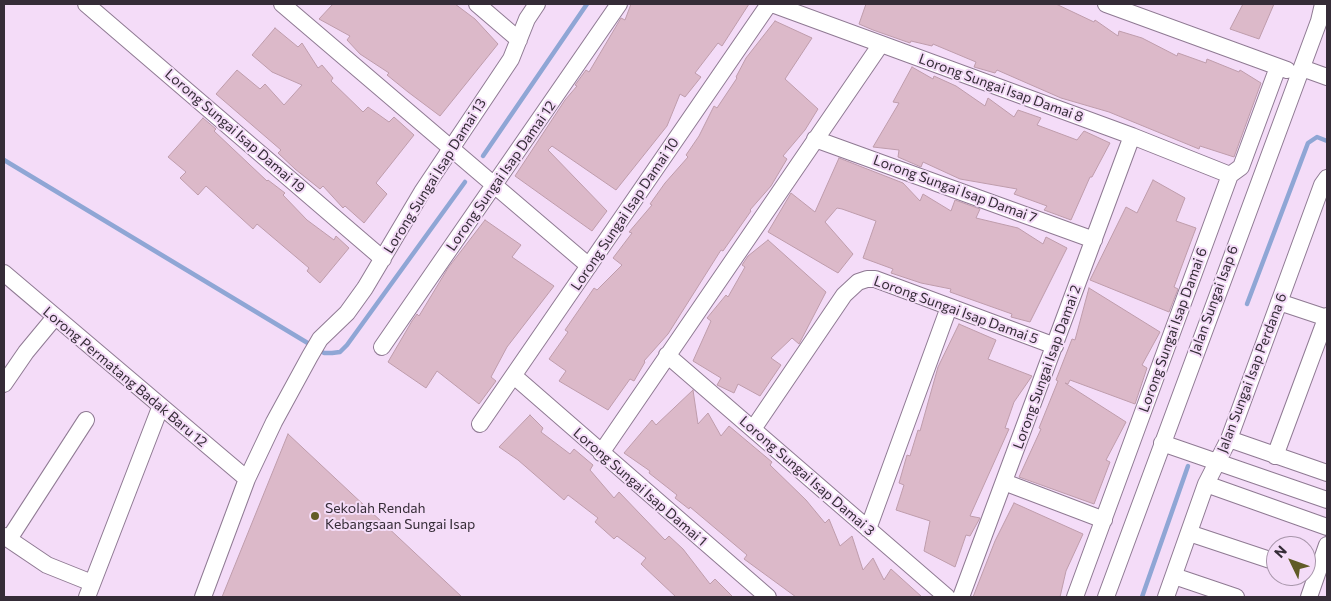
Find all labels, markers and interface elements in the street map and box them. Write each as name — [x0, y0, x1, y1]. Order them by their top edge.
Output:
street label: Lorong Sungai Isap Damai 8 — [916, 50, 1086, 126]
street label: Lorong Sungai Isap Damai 19 — [162, 66, 308, 196]
street label: Lorong Sungai Isap Damai 13 — [380, 95, 490, 257]
street label: Lorong Sungai Isap Damai 12 — [443, 98, 559, 254]
street label: Lorong Sungai Isap Damai 10 — [568, 134, 682, 294]
street label: Lorong Sungai Isap Damai 7 — [871, 152, 1039, 226]
street label: Jalan Sungai Isap 6 — [1186, 243, 1242, 357]
street label: Lorong Sungai Isap Damai 6 — [1135, 245, 1211, 415]
street label: Lorong Sungai Isap Damai 5 — [872, 272, 1040, 348]
street label: Lorong Sungai Isap Damai 2 — [1009, 283, 1085, 451]
street label: Jalan Sungai Isap Perdana 6 — [1214, 291, 1290, 455]
street label: Lorong Permatang Badak Baru 12 — [40, 303, 210, 451]
street label: Lorong Sungai Isap Damai 3 — [736, 413, 878, 539]
street label: Lorong Sungai Isap Damai 1 — [570, 424, 710, 550]
place label: Sekolah Rendah Kebangsaan Sungai Isap — [325, 500, 475, 532]
marker: Sekolah Rendah Kebangsaan Sungai Isap — [309, 510, 321, 522]
north arrow — [1266, 536, 1316, 586]
text: N — [1270, 542, 1290, 561]

